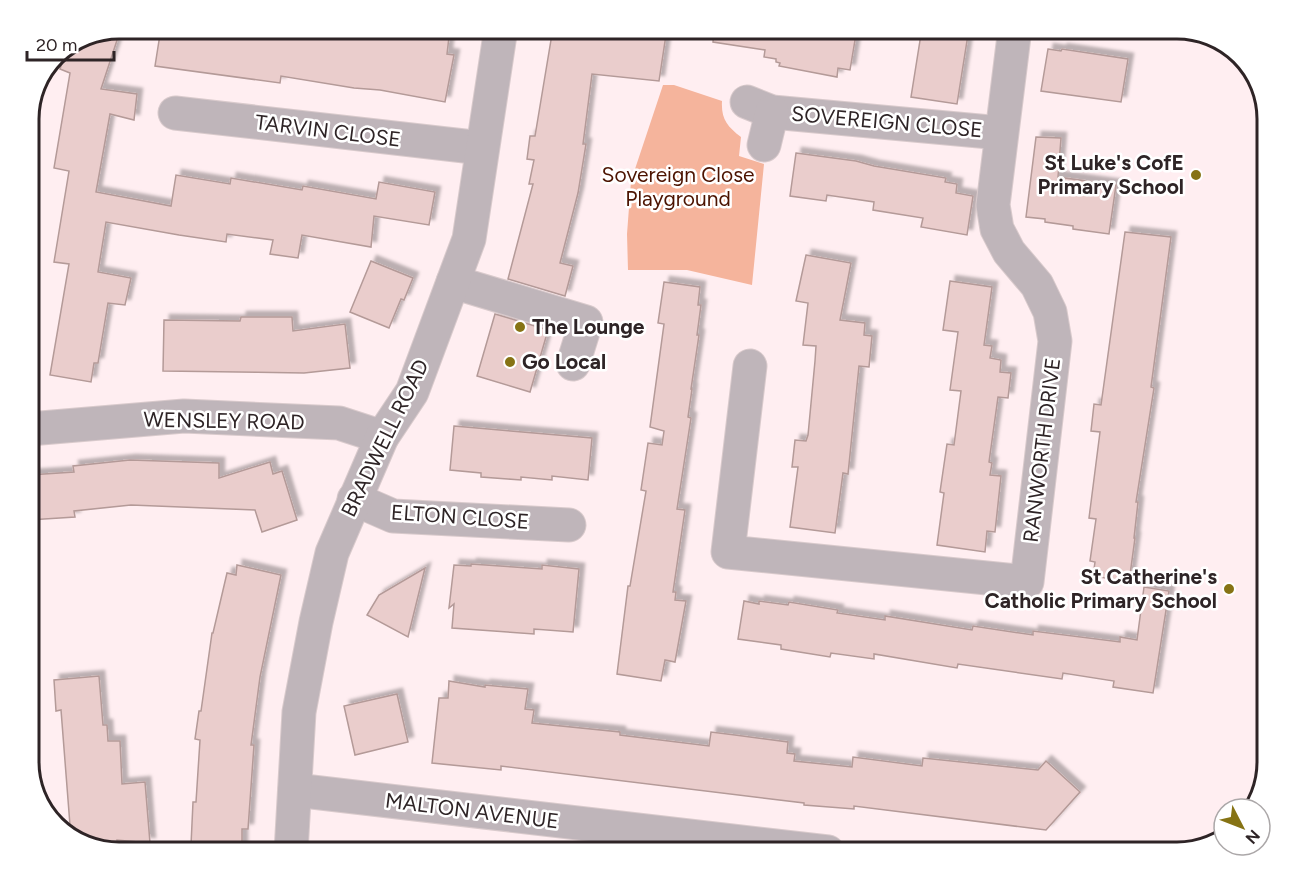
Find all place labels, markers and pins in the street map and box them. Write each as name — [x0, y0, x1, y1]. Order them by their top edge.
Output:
place label: St Luke's CofE Primary School — [1038, 150, 1184, 199]
marker: St Luke's CofE Primary School — [1189, 168, 1203, 182]
place label: The Lounge — [532, 314, 645, 339]
marker: The Lounge — [513, 320, 527, 334]
place label: Go Local — [522, 349, 606, 374]
marker: Go Local — [503, 355, 517, 369]
place label: St Catherine's Catholic Primary School — [984, 564, 1217, 613]
marker: St Catherine's Catholic Primary School — [1222, 582, 1236, 596]

